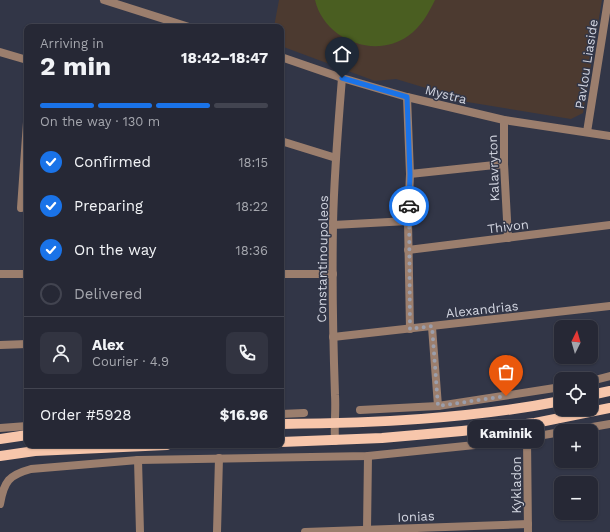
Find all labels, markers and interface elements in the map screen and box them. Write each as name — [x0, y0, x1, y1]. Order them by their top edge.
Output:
street label: Pavlou Liaside — [572, 18, 601, 110]
text: Arriving in — [40, 36, 104, 51]
pin — [325, 37, 359, 78]
icon: home — [331, 43, 353, 65]
text: 18:42–18:47 — [181, 49, 268, 67]
text: 2 min — [40, 51, 111, 81]
street label: Mystra — [423, 82, 469, 107]
text: On the way · 130 m — [40, 114, 160, 129]
street label: Kalavryton — [485, 134, 502, 202]
icon: check — [40, 151, 62, 173]
text: Confirmed — [74, 153, 151, 171]
text: 18:15 — [238, 155, 268, 170]
courier — [389, 186, 429, 226]
icon: check — [40, 195, 62, 217]
street label: Constantinoupoleos — [314, 195, 331, 323]
icon: car — [398, 195, 420, 217]
text: Preparing — [74, 197, 143, 215]
text: 18:22 — [236, 199, 268, 214]
street label: Thivon — [486, 217, 530, 236]
icon: check — [40, 239, 62, 261]
text: On the way — [74, 241, 156, 259]
text: 18:36 — [236, 243, 268, 258]
text: Delivered — [74, 285, 142, 303]
street label: Alexandrias — [445, 298, 519, 321]
north arrow — [554, 320, 598, 364]
map controls — [554, 320, 598, 520]
button: person — [40, 332, 82, 374]
button: phone — [226, 332, 268, 374]
text: Alex — [92, 336, 124, 354]
text: Courier · 4.9 — [92, 354, 169, 369]
pin — [489, 355, 523, 396]
icon: bag — [495, 361, 517, 383]
button: locate — [554, 372, 598, 416]
text: Order #5928 — [40, 406, 132, 424]
text: $16.96 — [220, 406, 268, 424]
callout: Kaminik — [468, 420, 544, 448]
button: + — [554, 424, 598, 468]
text: Kaminik — [480, 426, 532, 441]
street label: Kykladon — [509, 456, 524, 514]
button: − — [554, 476, 598, 520]
street label: Ionias — [397, 508, 435, 525]

